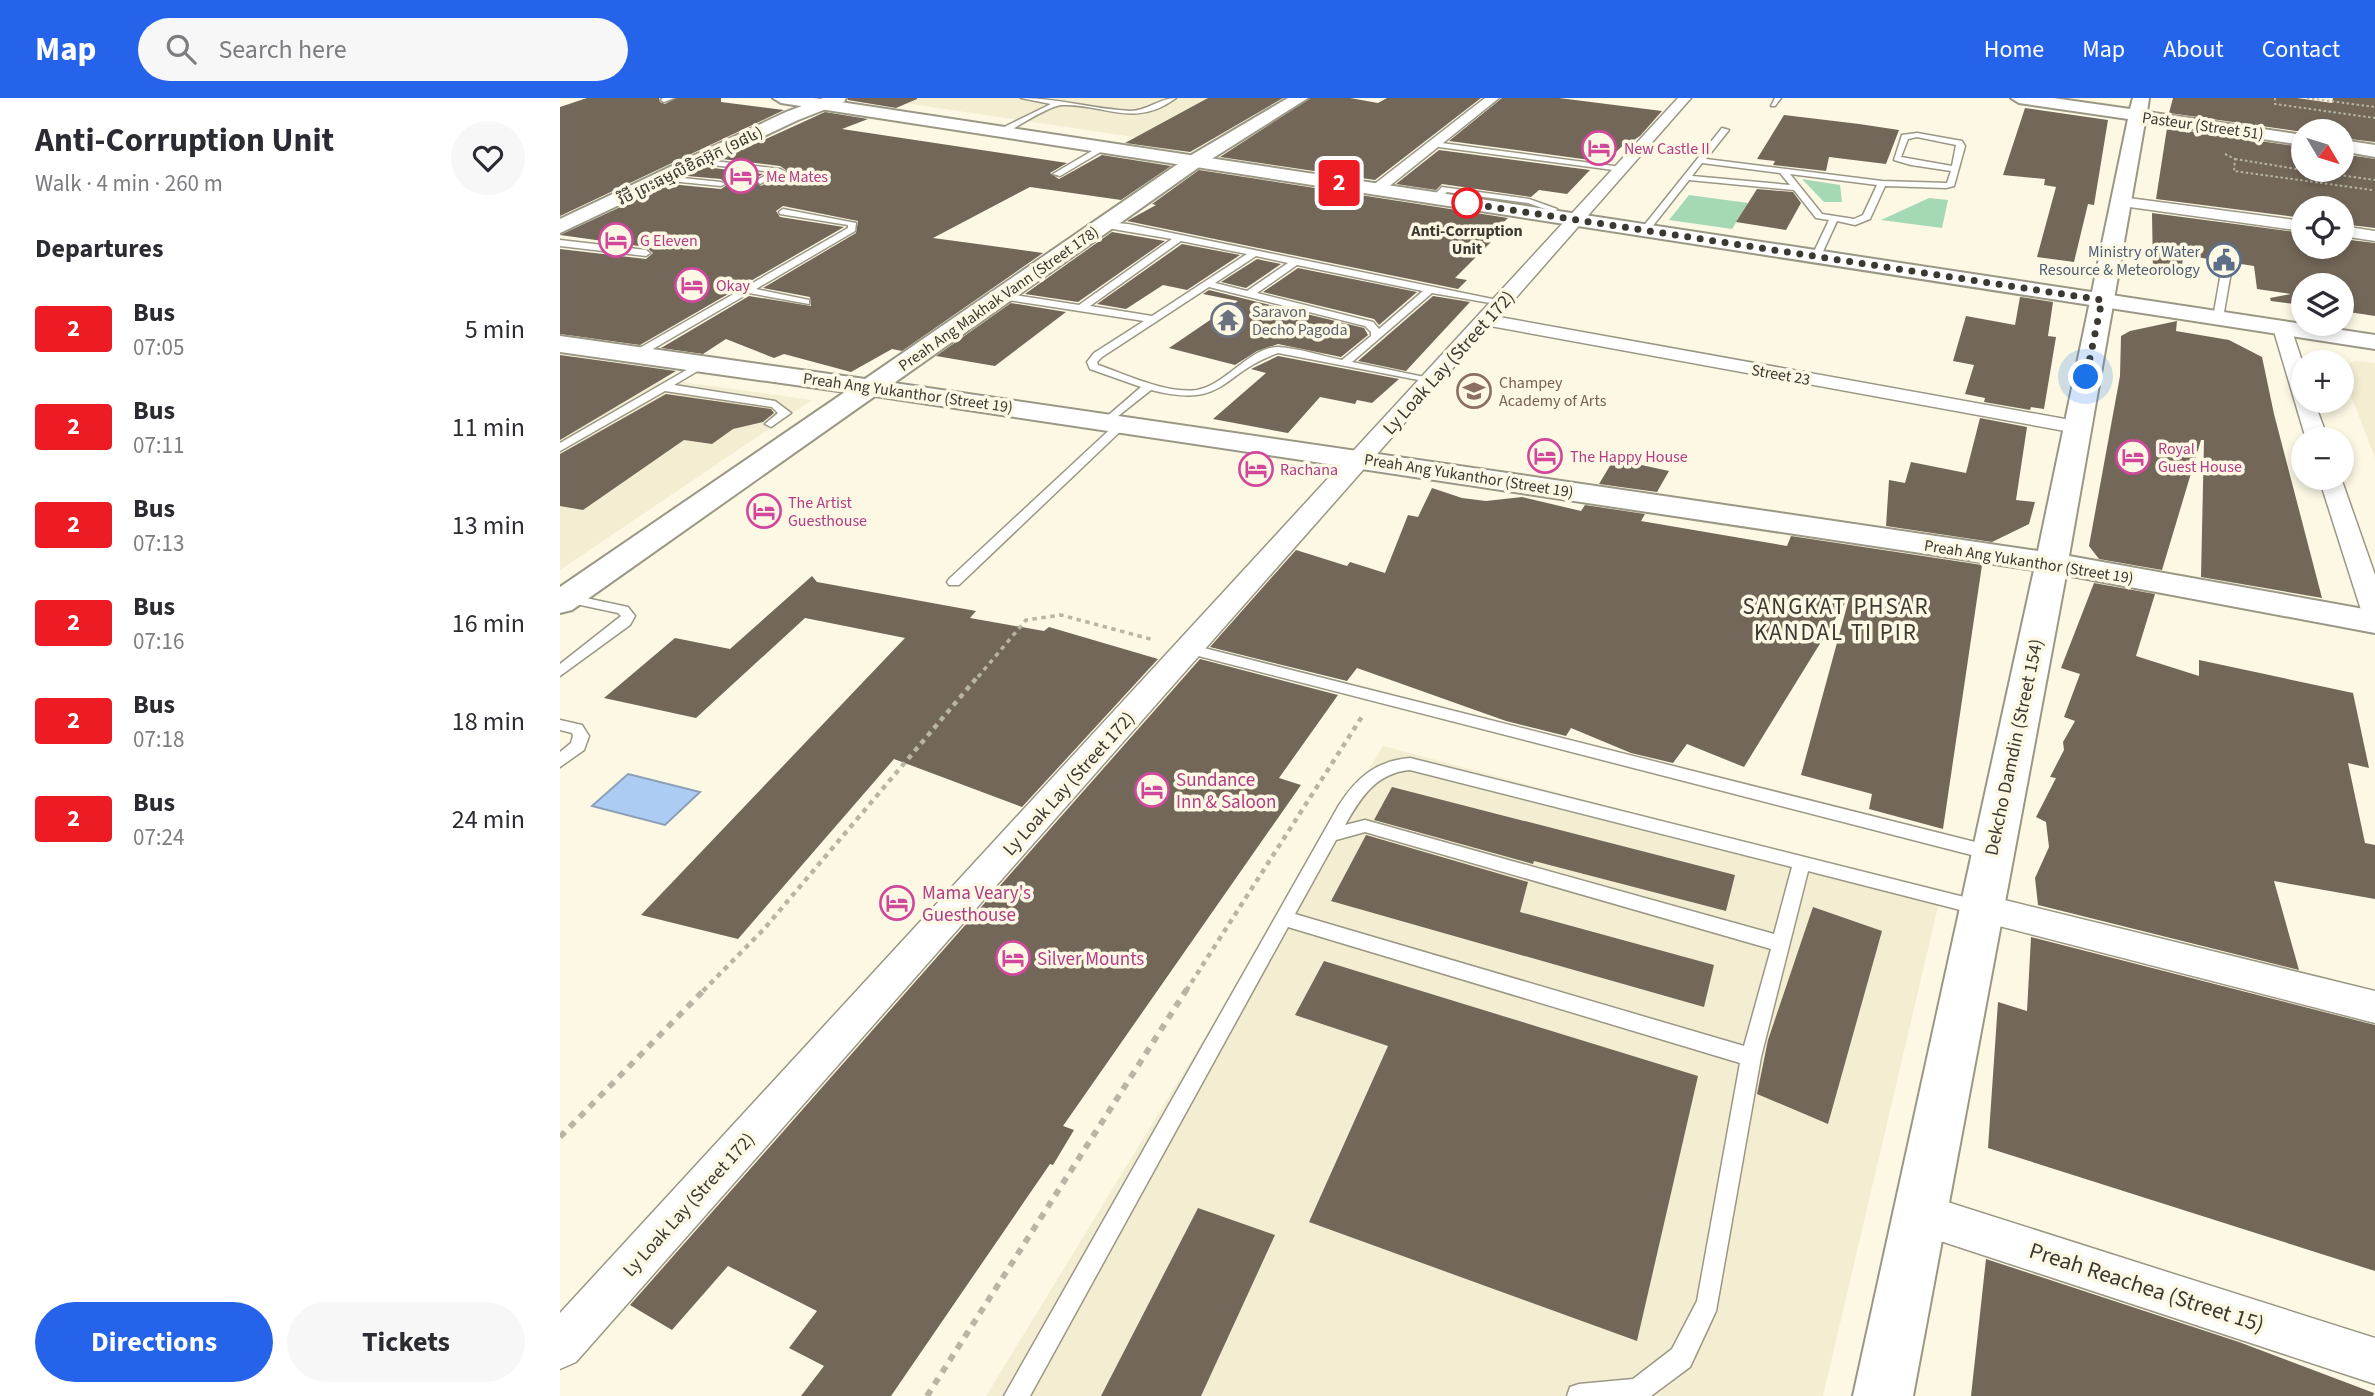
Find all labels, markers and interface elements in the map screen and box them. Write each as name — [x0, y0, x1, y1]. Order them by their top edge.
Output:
search box — [138, 18, 628, 81]
text: Map — [35, 26, 96, 73]
icon: search — [162, 30, 200, 68]
text: Search here — [218, 31, 347, 68]
text: Home — [1984, 32, 2044, 67]
text: Map — [2082, 32, 2125, 67]
text: About — [2163, 32, 2224, 67]
text: Contact — [2262, 32, 2340, 67]
street label: Pasteur (Street 51) — [2141, 107, 2265, 145]
text: Anti-Corruption Unit — [35, 117, 334, 164]
north arrow — [2291, 119, 2354, 182]
map controls — [2291, 119, 2354, 490]
button: heart — [451, 121, 525, 195]
street label: វិថី ព្រះធម្មលិខិតអ៊ុក (១៨៤) — [613, 121, 767, 211]
hotel icon: New Castle II — [1580, 129, 1618, 167]
place label: New Castle II — [1624, 138, 1710, 160]
hotel icon: Me Mates — [722, 157, 760, 195]
line badge: 2 — [1316, 160, 1362, 206]
text: 2 — [1333, 165, 1345, 200]
place label: Me Mates — [766, 166, 828, 188]
text: Walk · 4 min · 260 m — [35, 167, 223, 200]
marker: Anti-Corruption Unit — [1452, 188, 1482, 218]
button: locate — [2291, 196, 2354, 259]
place label: Anti-Corruption Unit — [1410, 220, 1523, 260]
hotel icon: G Eleven — [597, 221, 635, 259]
street label: Preah Ang Makhak Vann (Street 178) — [894, 221, 1103, 377]
text: Departures — [35, 230, 163, 267]
place label: G Eleven — [640, 230, 698, 252]
place label: Ministry of Water Resource & Meteorology — [2039, 241, 2201, 281]
public building icon: Ministry of Water Resource & Meteorology — [2205, 241, 2243, 279]
hotel icon: Okay — [673, 266, 711, 304]
button: layers — [2291, 273, 2354, 336]
place label: Okay — [716, 275, 750, 297]
street label: Ly Loak Lay (Street 172) — [1377, 285, 1521, 441]
text: Bus — [133, 294, 175, 331]
temple icon: Saravon Decho Pagoda — [1209, 301, 1247, 339]
place label: Saravon Decho Pagoda — [1252, 301, 1348, 341]
text: 2 — [67, 311, 80, 346]
text: 5 min — [465, 311, 525, 348]
text: 07:05 — [133, 331, 184, 364]
button: + — [2291, 350, 2354, 413]
street label: Street 23 — [1750, 359, 1812, 391]
your location — [2068, 359, 2103, 394]
street label: Preah Ang Yukanthor (Street 19) — [802, 367, 1014, 419]
school or university icon: Champey Academy of Arts — [1455, 372, 1493, 410]
place label: Champey Academy of Arts — [1499, 372, 1607, 412]
text: Bus — [133, 392, 175, 429]
text: 2 — [67, 409, 80, 444]
text: 11 min — [452, 409, 525, 446]
button: − — [2291, 427, 2354, 490]
text: 07:11 — [133, 429, 184, 462]
hotel icon: The Happy House — [1526, 437, 1564, 475]
hotel icon: Royal Guest House — [2114, 438, 2152, 476]
place label: Royal Guest House — [2158, 438, 2242, 478]
place label: The Happy House — [1570, 446, 1688, 468]
street label: Preah Ang Yukanthor (Street 19) — [1363, 449, 1575, 503]
hotel icon: Rachana — [1237, 450, 1275, 488]
place label: Rachana — [1280, 459, 1338, 481]
text: Bus — [133, 490, 175, 527]
hotel icon: The Artist Guesthouse — [745, 492, 783, 530]
place label: The Artist Guesthouse — [788, 492, 867, 532]
text: 2 — [67, 507, 80, 542]
text: 13 min — [452, 507, 525, 544]
text: 07:13 — [133, 527, 184, 560]
street label: Preah Ang Yukanthor (Street 19) — [1923, 535, 2135, 589]
text: Bus — [133, 588, 175, 625]
district label: SANGKAT PHSAR KANDAL TI PIR — [1743, 590, 1929, 649]
text: 2 — [67, 605, 80, 640]
text: 16 min — [452, 605, 525, 642]
text: 07:16 — [133, 625, 184, 658]
street label: Dekcho Damdin (Street 154) — [1978, 636, 2051, 858]
text: Bus — [133, 686, 175, 723]
text: 2 — [67, 703, 80, 738]
text: 18 min — [452, 703, 525, 740]
street label: Ly Loak Lay (Street 172) — [997, 706, 1141, 862]
text: 07:18 — [133, 723, 184, 756]
place label: Sundance Inn & Saloon — [1176, 767, 1277, 816]
hotel icon: Sundance Inn & Saloon — [1133, 771, 1171, 809]
text: Bus — [133, 784, 175, 821]
text: 2 — [67, 801, 80, 836]
text: 24 min — [452, 801, 525, 838]
text: 07:24 — [133, 821, 184, 854]
place label: Mama Veary's Guesthouse — [922, 880, 1031, 929]
hotel icon: Mama Veary's Guesthouse — [878, 884, 916, 922]
hotel icon: Silver Mounts — [994, 939, 1032, 977]
place label: Silver Mounts — [1037, 946, 1144, 973]
street label: Ly Loak Lay (Street 172) — [617, 1127, 761, 1283]
street label: Preah Reachea (Street 15) — [2025, 1234, 2269, 1341]
button: Directions — [35, 1302, 273, 1382]
button: Tickets — [287, 1302, 525, 1382]

